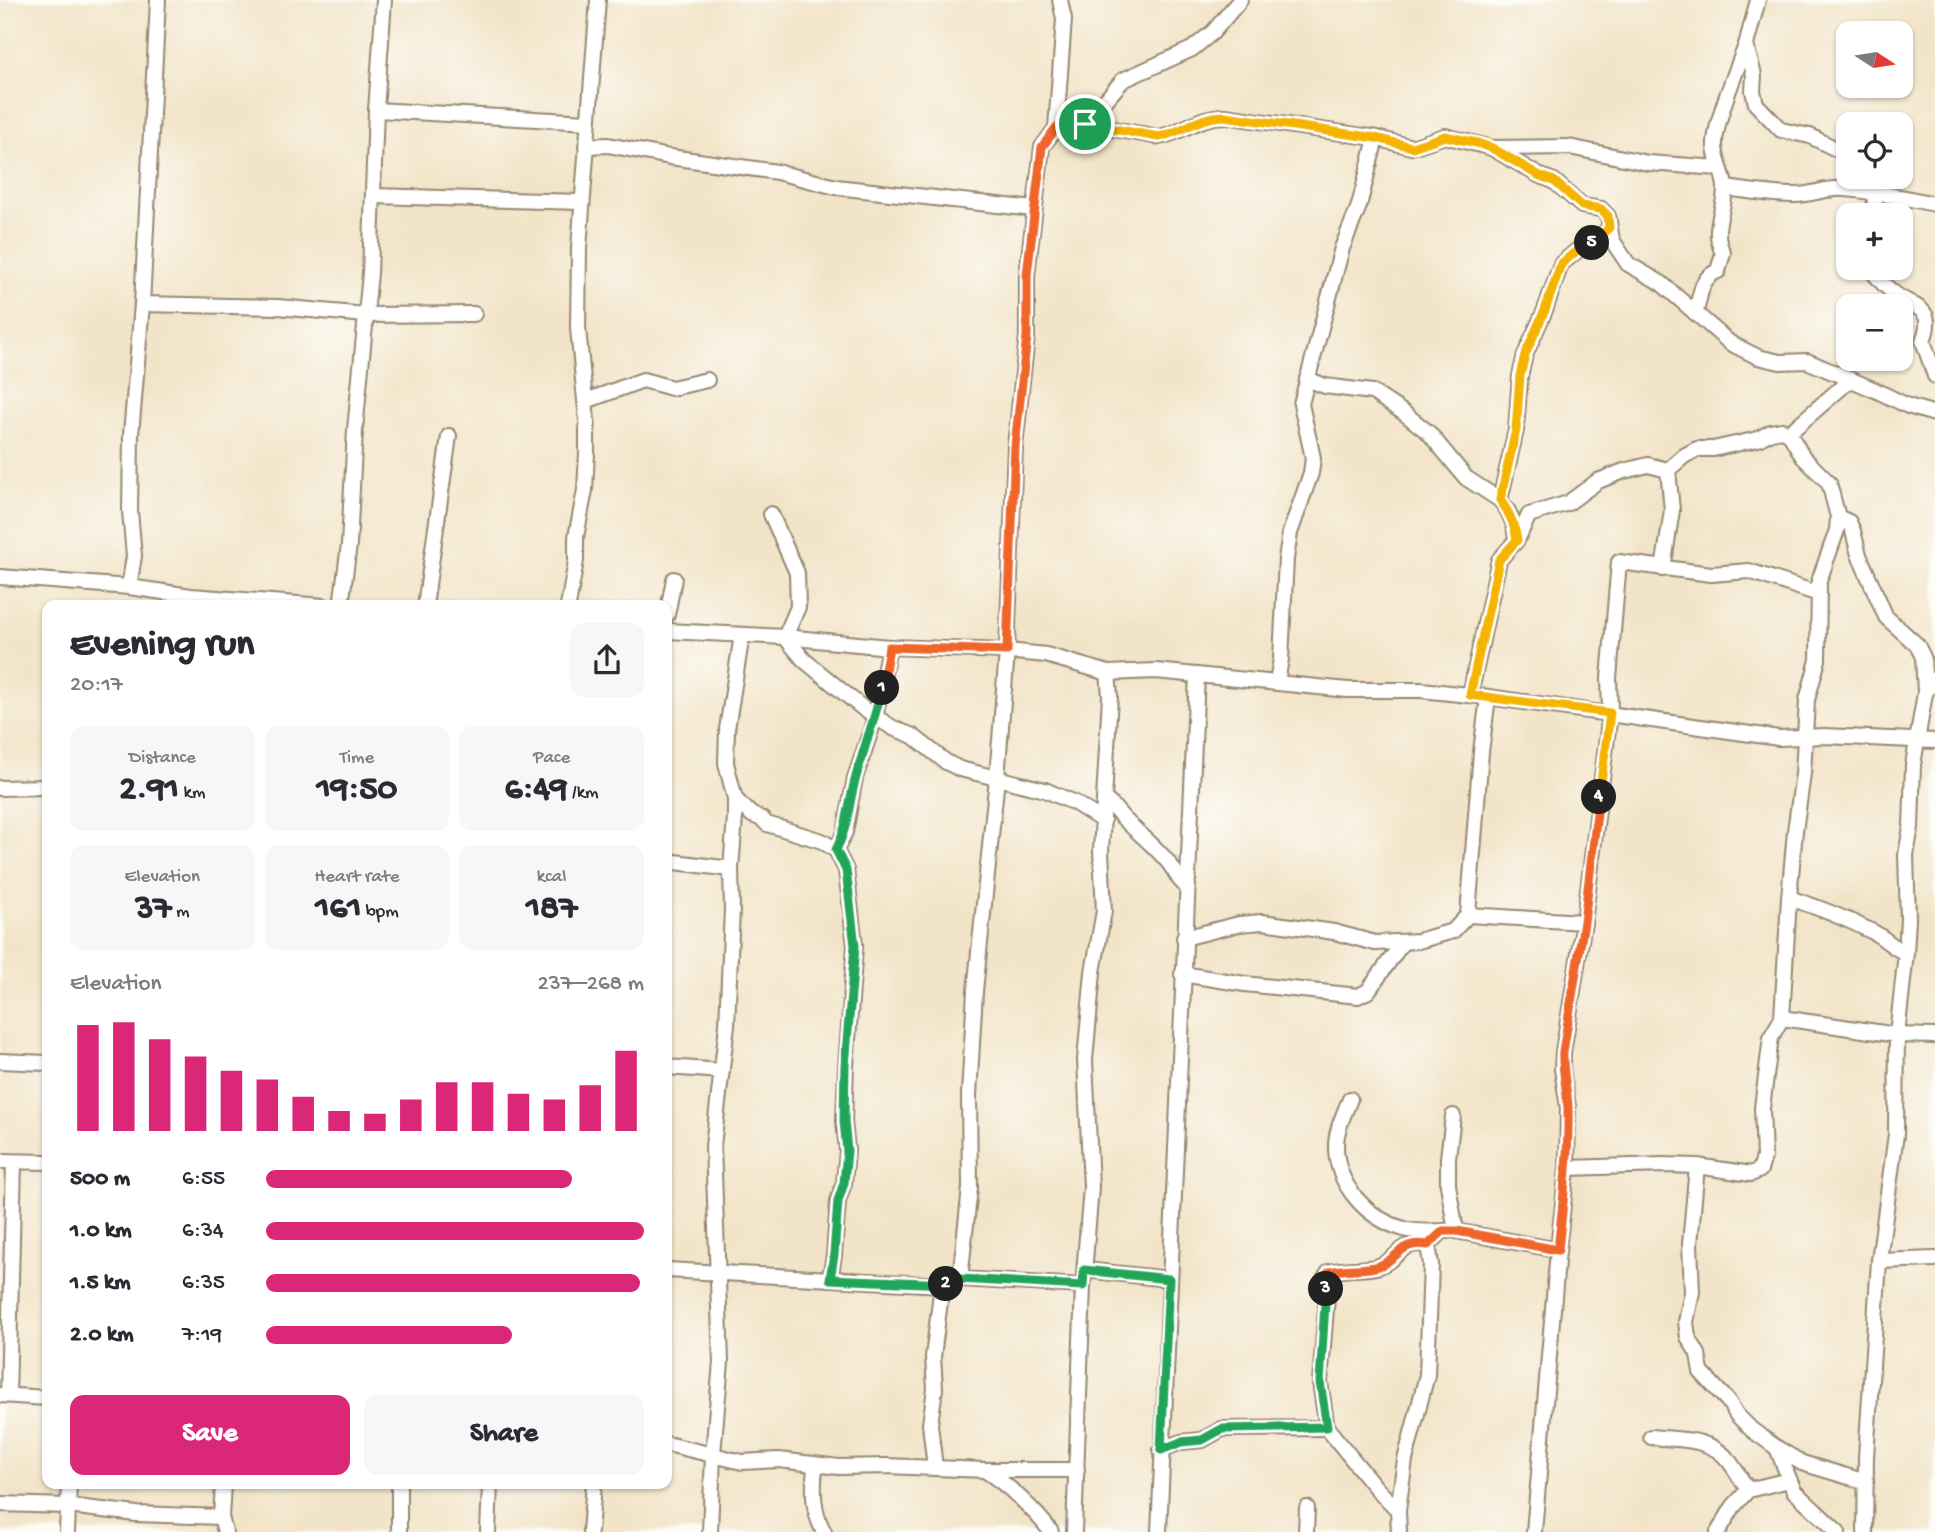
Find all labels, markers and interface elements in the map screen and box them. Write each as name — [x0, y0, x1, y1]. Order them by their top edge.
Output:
north arrow — [1836, 21, 1913, 98]
map controls — [1836, 21, 1913, 371]
pin — [1055, 94, 1115, 154]
icon: arrive — [1066, 105, 1104, 143]
button: locate — [1836, 112, 1913, 189]
button: + — [1836, 203, 1913, 280]
pin: 5 — [1574, 226, 1610, 260]
text: 5 — [1587, 231, 1597, 254]
button: − — [1836, 294, 1913, 371]
button: share — [570, 623, 644, 697]
text: Evening run — [70, 624, 254, 668]
pin: 1 — [864, 670, 900, 706]
text: 20:17 — [70, 672, 123, 699]
text: 1 — [878, 676, 885, 699]
text: Distance — [129, 747, 196, 770]
text: Time — [340, 747, 374, 770]
text: Pace — [533, 747, 570, 770]
text: 2.91 — [119, 770, 179, 811]
text: 19:50 — [317, 770, 397, 811]
text: 6:49 — [505, 770, 568, 811]
pin: 4 — [1582, 780, 1616, 814]
text: km — [179, 782, 205, 805]
text: /km — [568, 782, 599, 805]
text: 4 — [1594, 785, 1603, 808]
text: Elevation — [125, 866, 200, 889]
text: Heart rate — [314, 866, 400, 889]
text: kcal — [537, 866, 567, 889]
text: 37 — [135, 889, 172, 930]
text: 161 — [315, 889, 361, 930]
text: 187 — [526, 889, 577, 930]
text: m — [172, 901, 190, 924]
text: bpm — [361, 901, 399, 924]
text: Elevation — [70, 971, 161, 998]
text: 237–268 m — [537, 971, 644, 998]
text: 500 m — [70, 1166, 130, 1193]
text: 6:55 — [182, 1166, 225, 1193]
text: 1.0 km — [70, 1218, 132, 1245]
text: 6:34 — [182, 1218, 224, 1245]
pin: 2 — [928, 1266, 964, 1302]
text: 1.5 km — [70, 1270, 131, 1297]
text: 6:35 — [182, 1270, 225, 1297]
text: 2 — [941, 1272, 950, 1295]
pin: 3 — [1308, 1272, 1344, 1306]
text: 3 — [1321, 1277, 1330, 1300]
text: 2.0 km — [70, 1322, 134, 1349]
text: 7:19 — [182, 1322, 222, 1349]
button: Save — [70, 1395, 350, 1475]
button: Share — [364, 1395, 644, 1475]

